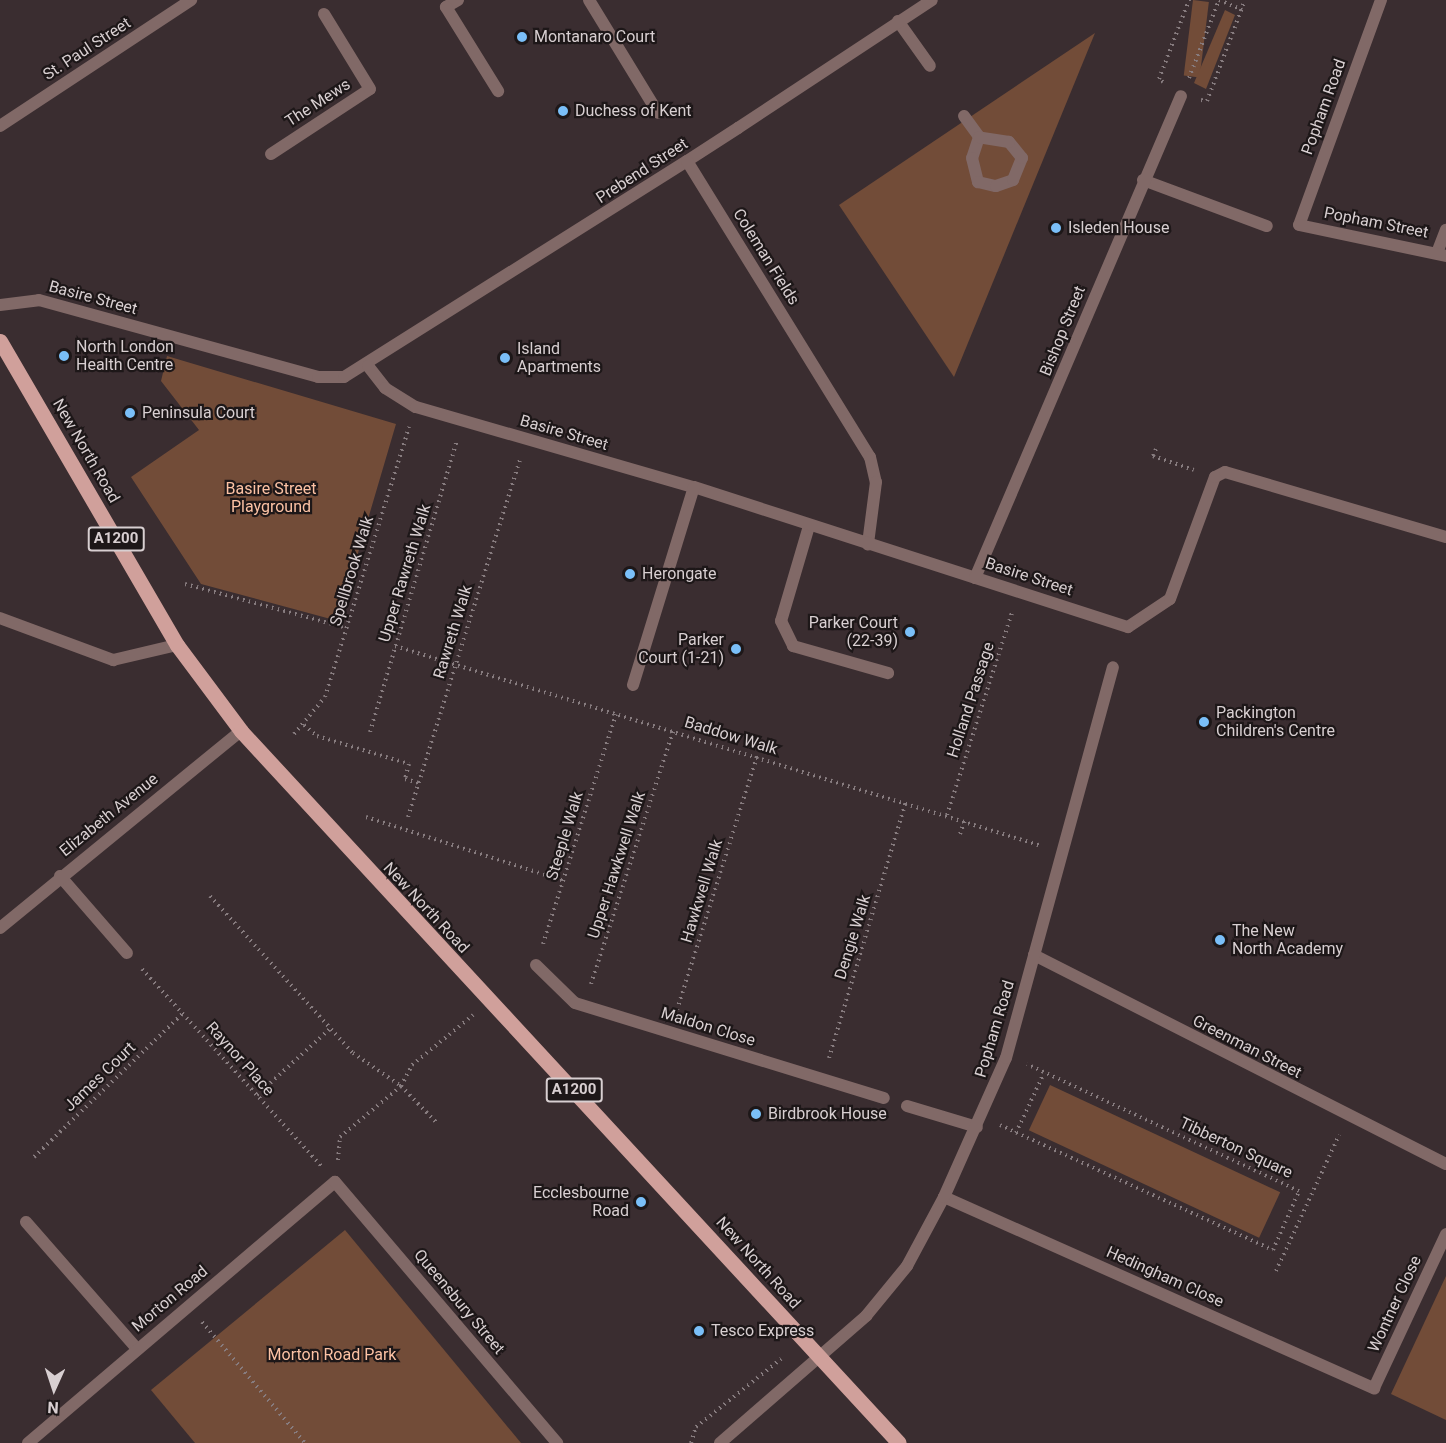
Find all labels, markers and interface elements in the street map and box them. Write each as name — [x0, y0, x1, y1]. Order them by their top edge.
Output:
street label: St. Paul Street — [40, 14, 134, 84]
place label: Montanaro Court — [534, 27, 655, 47]
marker: Montanaro Court — [515, 30, 529, 44]
street label: Popham Road — [1298, 57, 1350, 157]
street label: The Mews — [282, 75, 354, 131]
place label: Duchess of Kent — [575, 101, 692, 121]
marker: Duchess of Kent — [556, 104, 570, 118]
street label: Prebend Street — [593, 134, 691, 208]
street label: Popham Street — [1322, 203, 1430, 243]
street label: Coleman Fields — [729, 205, 803, 309]
place label: Isleden House — [1068, 218, 1169, 238]
marker: Isleden House — [1049, 221, 1063, 235]
street label: Basire Street — [47, 277, 139, 319]
street label: Bishop Street — [1036, 283, 1090, 379]
place label: North London Health Centre — [76, 337, 174, 375]
place label: Island Apartments — [517, 339, 601, 377]
marker: North London Health Centre — [57, 349, 71, 363]
marker: Island Apartments — [498, 351, 512, 365]
street label: New North Road — [48, 396, 124, 506]
place label: Peninsula Court — [142, 403, 255, 423]
marker: Peninsula Court — [123, 406, 137, 420]
street label: Basire Street — [518, 411, 610, 455]
park label: Basire Street Playground — [226, 479, 316, 517]
street label: Upper Rawreth Walk — [375, 502, 435, 644]
street label: Spellbrook Walk — [326, 514, 378, 628]
road number: A1200 — [88, 527, 144, 551]
street label: Basire Street — [983, 554, 1075, 600]
place label: Herongate — [642, 564, 717, 584]
marker: Herongate — [623, 567, 637, 581]
street label: Rawreth Walk — [430, 583, 476, 681]
place label: Parker Court (22-39) — [809, 613, 898, 651]
marker: Parker Court (22-39) — [903, 625, 917, 639]
place label: Parker Court (1-21) — [638, 630, 724, 668]
street label: Holland Passage — [943, 640, 999, 760]
marker: Parker Court (1-21) — [729, 642, 743, 656]
place label: Packington Children's Centre — [1216, 703, 1335, 741]
street label: Baddow Walk — [682, 713, 780, 759]
marker: Packington Children's Centre — [1197, 715, 1211, 729]
street label: Elizabeth Avenue — [56, 769, 162, 861]
street label: Steeple Walk — [542, 789, 588, 883]
street label: Upper Hawkwell Walk — [584, 789, 650, 941]
street label: Hawkwell Walk — [677, 837, 727, 945]
street label: New North Road — [379, 859, 473, 957]
street label: Dengie Walk — [831, 892, 875, 982]
place label: The New North Academy — [1232, 921, 1343, 959]
marker: The New North Academy — [1213, 933, 1227, 947]
street label: Popham Road — [971, 978, 1019, 1080]
street label: Maldon Close — [658, 1004, 758, 1050]
street label: Greenman Street — [1189, 1011, 1305, 1083]
street label: Raynor Place — [202, 1018, 278, 1100]
street label: James Court — [60, 1038, 140, 1116]
road number: A1200 — [546, 1078, 602, 1102]
place label: Birdbrook House — [768, 1104, 887, 1124]
marker: Birdbrook House — [749, 1107, 763, 1121]
street label: Tibberton Square — [1176, 1113, 1296, 1183]
place label: Ecclesbourne Road — [533, 1183, 629, 1221]
marker: Ecclesbourne Road — [634, 1195, 648, 1209]
street label: New North Road — [712, 1213, 804, 1313]
street label: Hedingham Close — [1103, 1243, 1227, 1311]
street label: Queensbury Street — [410, 1246, 508, 1358]
street label: Wontner Close — [1364, 1253, 1426, 1355]
street label: Morton Road — [128, 1262, 212, 1336]
place label: Tesco Express — [711, 1321, 814, 1341]
marker: Tesco Express — [692, 1324, 706, 1338]
park label: Morton Road Park — [268, 1345, 396, 1365]
north arrow — [24, 1359, 84, 1419]
text: N — [47, 1398, 59, 1417]

